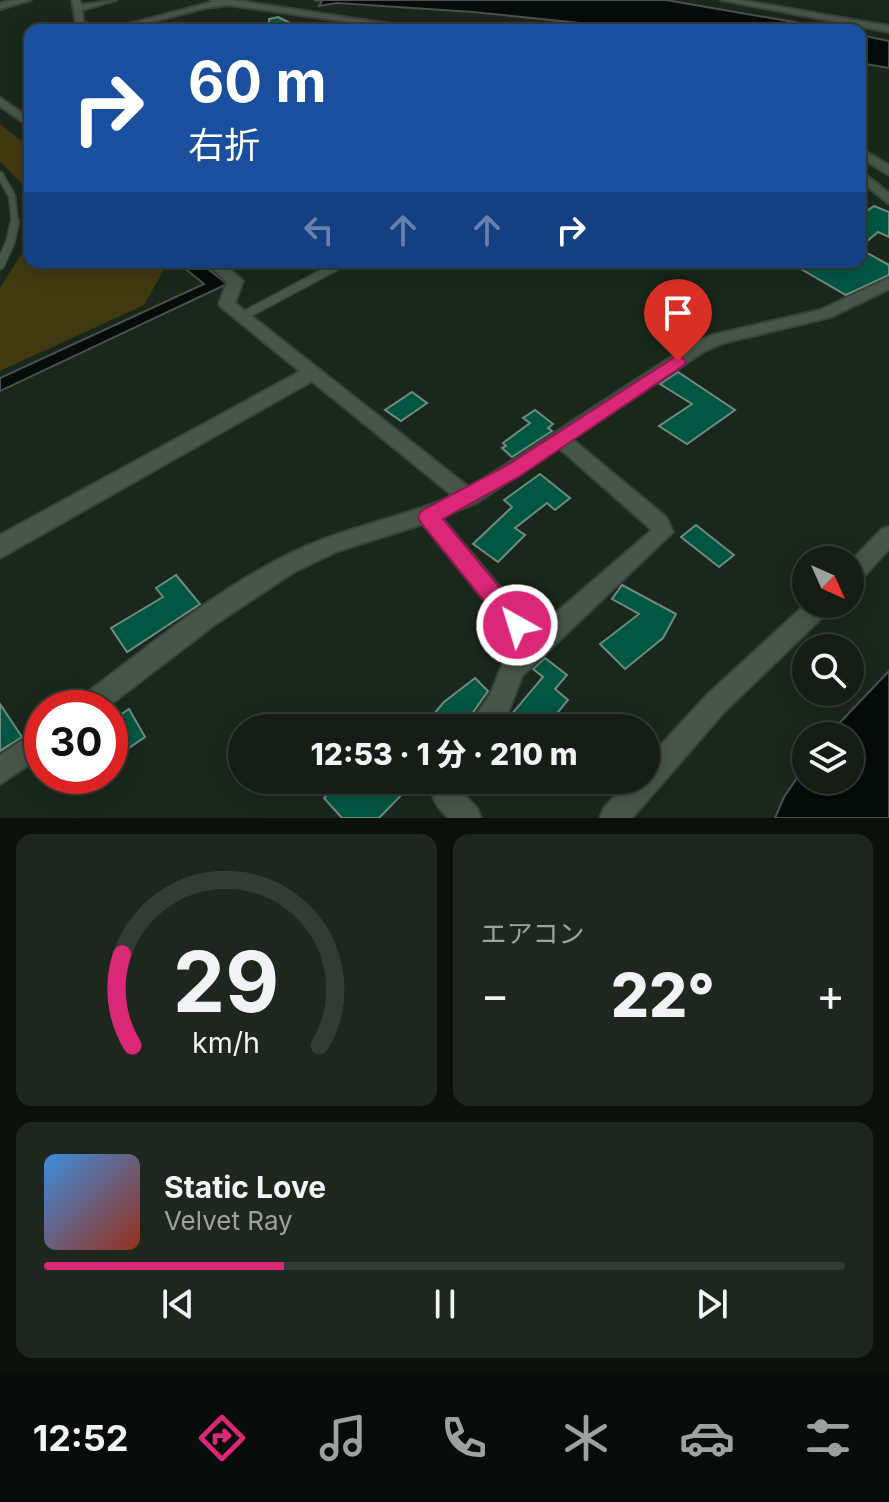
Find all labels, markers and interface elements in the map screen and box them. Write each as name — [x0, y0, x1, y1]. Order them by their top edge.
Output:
text: 60 m — [188, 48, 327, 116]
icon: right — [56, 56, 160, 160]
text: 右折 — [188, 123, 260, 167]
icon: left — [297, 208, 341, 252]
icon: ahead — [381, 208, 425, 252]
icon: ahead — [465, 208, 509, 252]
icon: right — [549, 208, 593, 252]
pin — [644, 279, 712, 361]
icon: arrive — [656, 291, 700, 335]
north arrow — [792, 546, 864, 618]
map controls — [792, 546, 864, 794]
position arrow — [475, 583, 559, 667]
button: search — [792, 634, 864, 706]
speed limit sign: 30 — [24, 690, 128, 794]
button: layers — [792, 722, 864, 794]
text: 12:53 · 1 分 · 210 m — [311, 736, 577, 772]
text: エアコン — [481, 918, 585, 949]
text: 29 — [173, 931, 279, 1032]
text: 22° — [611, 959, 715, 1031]
text: − — [481, 968, 510, 1022]
text: + — [816, 968, 845, 1022]
text: km/h — [192, 1025, 260, 1060]
text: Static Love — [164, 1169, 326, 1205]
text: Velvet Ray — [164, 1205, 293, 1236]
icon: previous — [156, 1282, 200, 1326]
icon: pause — [423, 1282, 467, 1326]
icon: next — [690, 1282, 734, 1326]
icon: directions — [194, 1410, 250, 1466]
icon: music — [315, 1410, 371, 1466]
icon: phone — [436, 1410, 492, 1466]
icon: climate — [558, 1410, 614, 1466]
icon: car — [679, 1410, 735, 1466]
icon: filters — [800, 1410, 856, 1466]
text: 12:52 — [33, 1416, 129, 1460]

